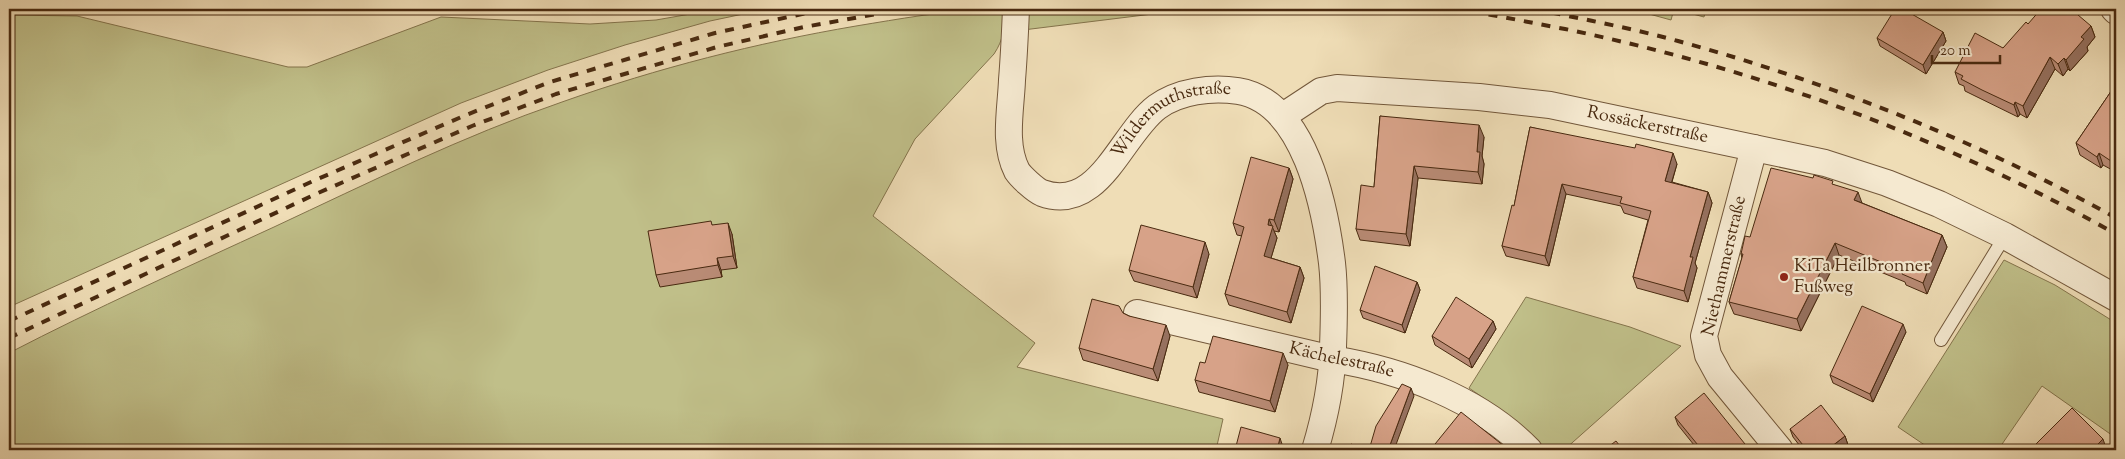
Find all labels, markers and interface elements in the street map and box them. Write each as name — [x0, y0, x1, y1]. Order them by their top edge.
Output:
scale bar — [1932, 32, 2000, 64]
text: 20 m — [1940, 41, 1971, 62]
street label: Wildermuthstraße — [1106, 77, 1232, 164]
street label: Rossäckerstraße — [1584, 100, 1710, 151]
street label: Niethammerstraße — [1696, 193, 1754, 339]
place label: KiTa Heilbronner Fußweg — [1794, 254, 1930, 301]
marker: KiTa Heilbronner Fußweg — [1778, 271, 1790, 283]
street label: Kächelestraße — [1286, 336, 1397, 386]

